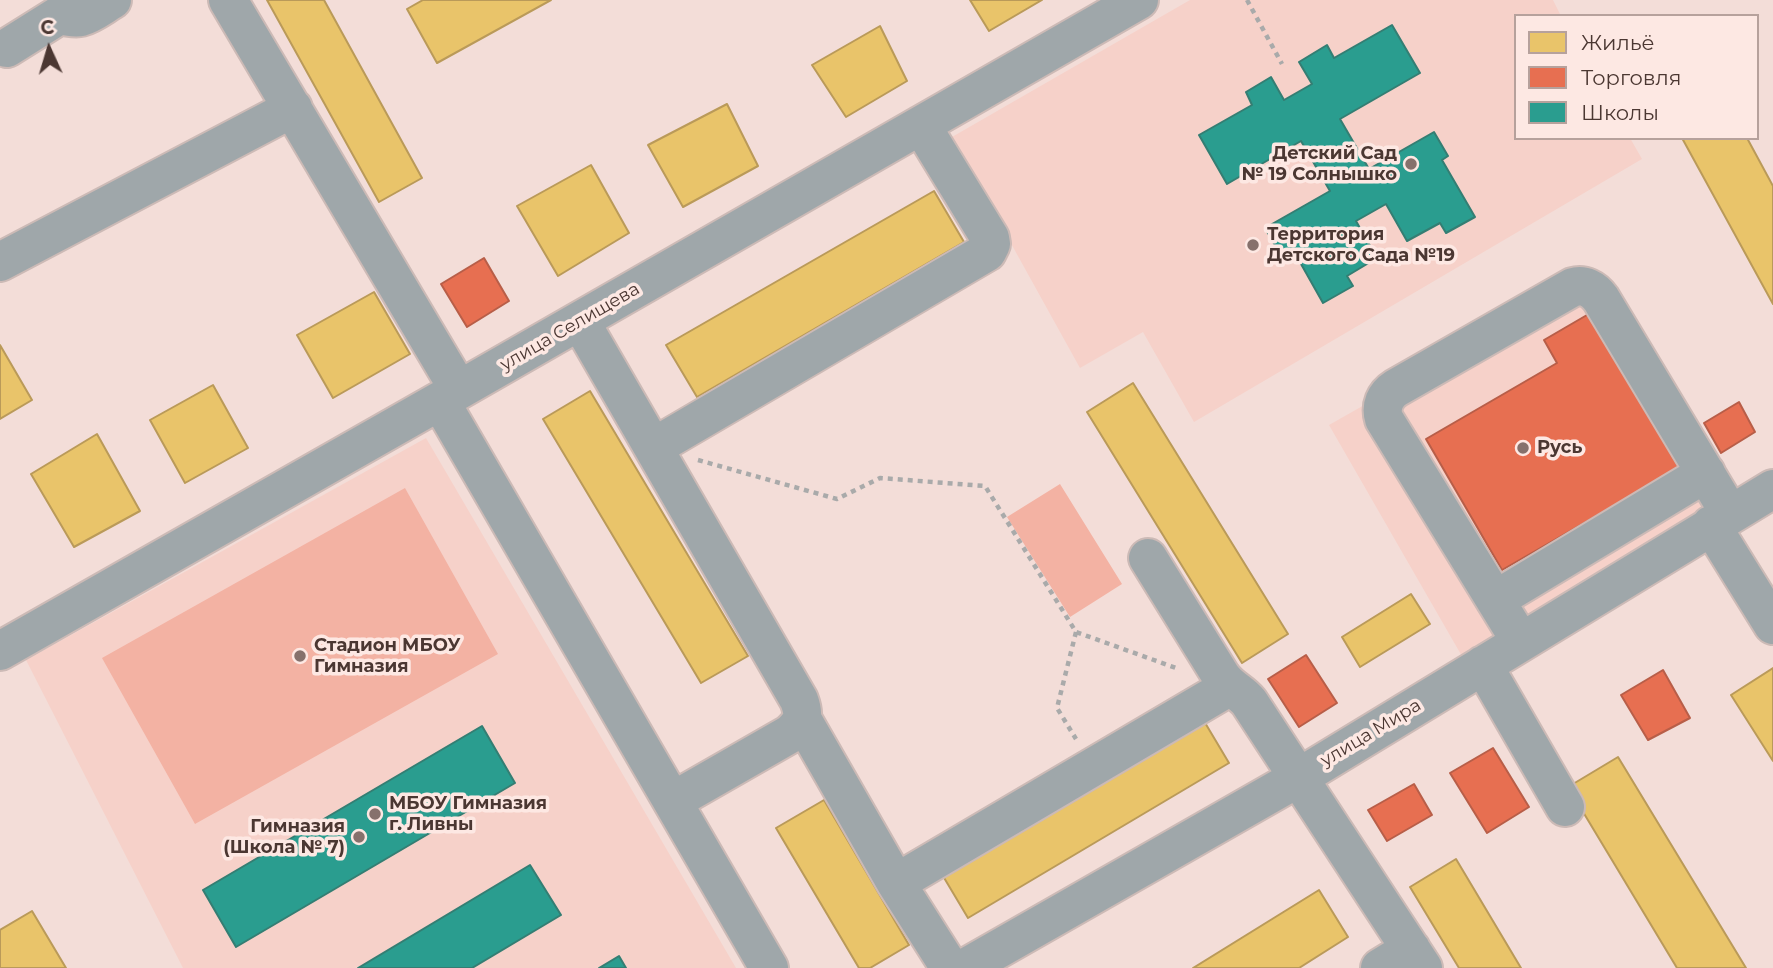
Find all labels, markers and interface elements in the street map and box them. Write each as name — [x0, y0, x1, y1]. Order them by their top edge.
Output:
north arrow — [14, 14, 84, 84]
legend — [1514, 14, 1759, 140]
text: С — [40, 16, 55, 40]
text: Жильё — [1581, 30, 1655, 55]
text: Торговля — [1581, 65, 1682, 90]
text: Школы — [1581, 100, 1659, 125]
place label: Детский Сад № 19 Солнышко — [1242, 143, 1397, 186]
marker: Детский Сад № 19 Солнышко — [1403, 156, 1419, 172]
place label: Территория Детского Сада №19 — [1267, 224, 1455, 266]
marker: Территория Детского Сада №19 — [1245, 237, 1261, 253]
street label: улица Селищева — [496, 278, 644, 376]
place label: Русь — [1537, 437, 1582, 459]
marker: Русь — [1515, 440, 1531, 456]
place label: Стадион МБОУ Гимназия — [314, 635, 460, 678]
marker: Стадион МБОУ Гимназия — [292, 648, 308, 664]
street label: улица Мира — [1317, 695, 1425, 771]
place label: МБОУ Гимназия г. Ливны — [389, 793, 547, 836]
marker: МБОУ Гимназия г. Ливны — [367, 806, 383, 822]
place label: Гимназия (Школа № 7) — [223, 816, 345, 858]
marker: Гимназия (Школа № 7) — [351, 829, 367, 845]

